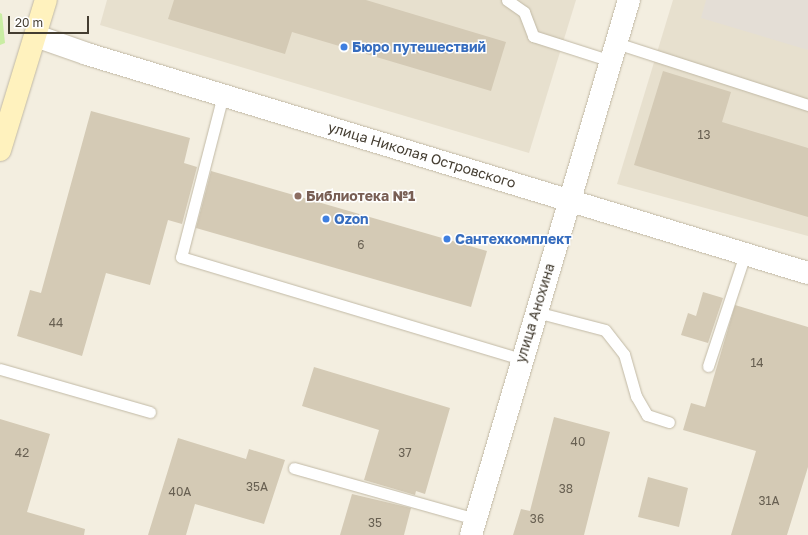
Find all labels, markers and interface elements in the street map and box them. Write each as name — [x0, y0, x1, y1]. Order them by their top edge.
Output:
scale bar — [10, 8, 91, 34]
text: 20 m — [15, 15, 43, 30]
place label: Бюро путешествий — [352, 39, 486, 55]
marker: Бюро путешествий — [339, 42, 349, 52]
street label: улица Николая Островского — [326, 118, 518, 192]
house number: 13 — [698, 128, 710, 142]
place label: Библиотека №1 — [306, 188, 415, 204]
marker: Библиотека №1 — [293, 191, 303, 201]
place label: Ozon — [334, 211, 369, 227]
marker: Ozon — [321, 214, 331, 224]
place label: Сантехкомплект — [455, 231, 572, 247]
marker: Сантехкомплект — [442, 234, 452, 244]
house number: 6 — [357, 238, 365, 252]
street label: улица Анохина — [512, 261, 558, 365]
house number: 44 — [49, 316, 63, 330]
house number: 14 — [750, 356, 764, 370]
house number: 40 — [571, 435, 585, 449]
house number: 42 — [15, 446, 29, 460]
house number: 37 — [398, 446, 412, 460]
house number: 35А — [246, 480, 268, 494]
house number: 38 — [559, 482, 573, 496]
house number: 40А — [169, 485, 191, 499]
house number: 31А — [759, 494, 779, 508]
house number: 36 — [530, 512, 544, 526]
house number: 35 — [368, 516, 382, 530]

